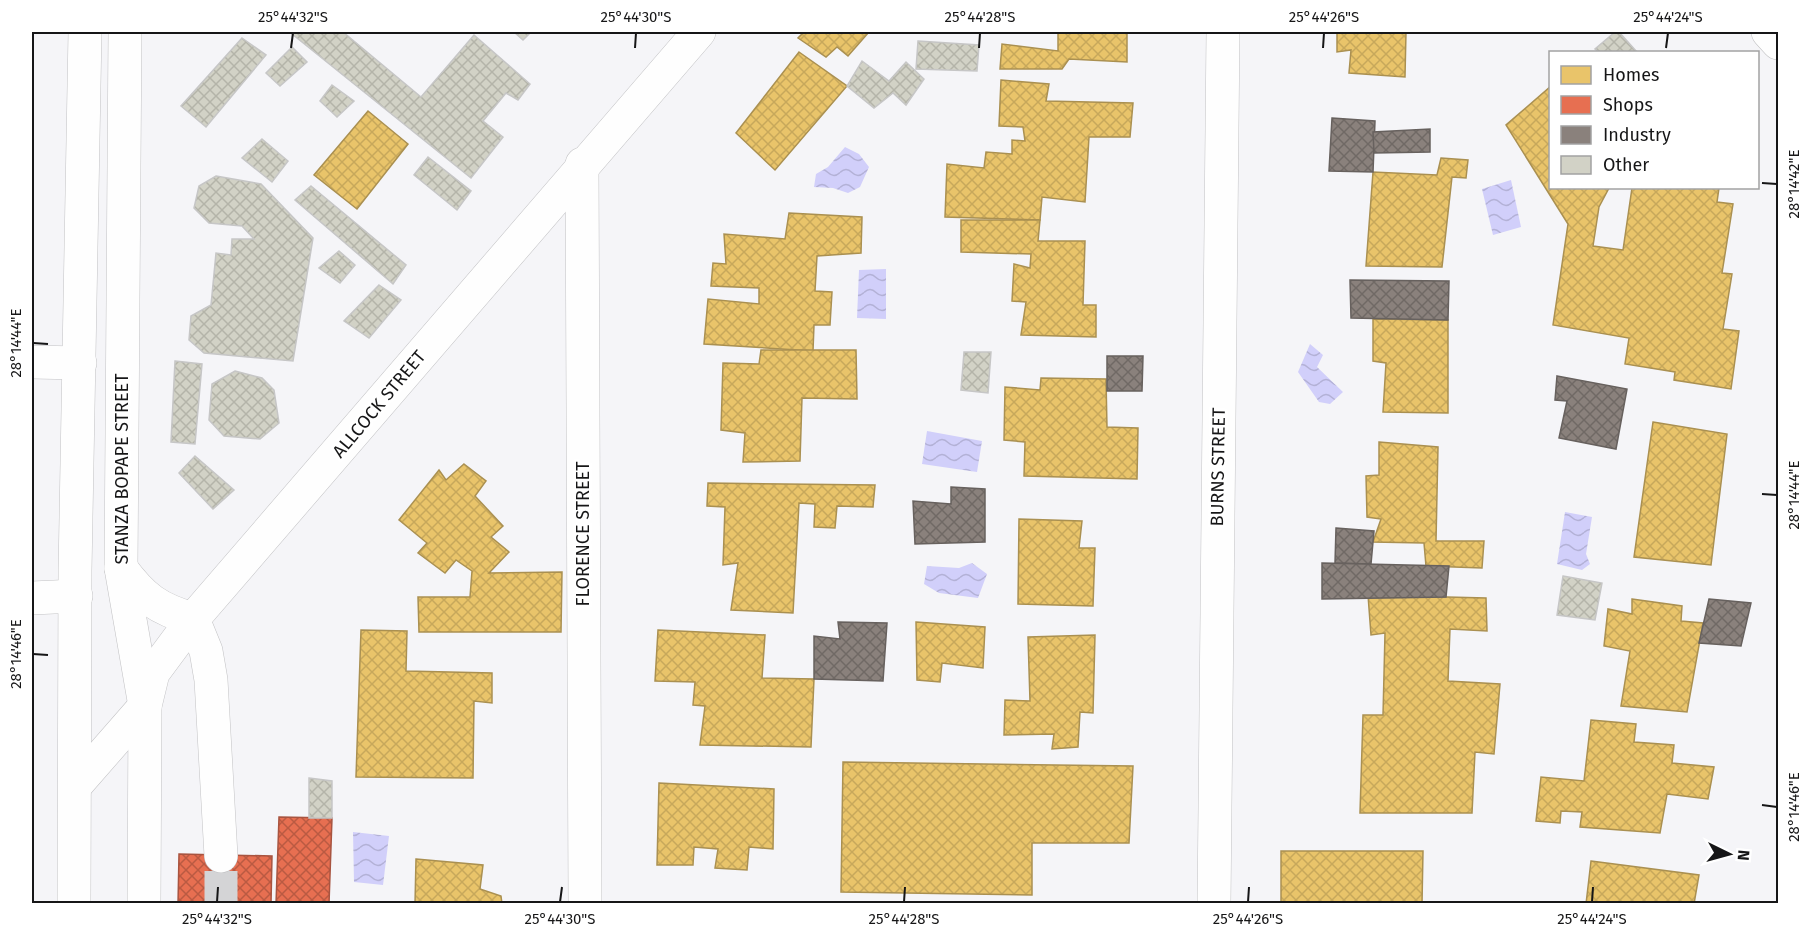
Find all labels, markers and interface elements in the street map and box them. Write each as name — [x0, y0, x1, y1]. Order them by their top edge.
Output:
text: 25°44'32"S — [258, 8, 328, 26]
text: 25°44'30"S — [601, 8, 672, 26]
text: 25°44'28"S — [945, 8, 1015, 26]
text: 25°44'26"S — [1289, 8, 1359, 26]
text: 25°44'24"S — [1633, 8, 1703, 26]
legend — [1549, 51, 1759, 189]
text: Homes — [1603, 64, 1659, 86]
text: Shops — [1603, 94, 1653, 116]
text: Industry — [1603, 124, 1671, 146]
text: 28°14'42"E — [1785, 149, 1803, 219]
text: Other — [1603, 154, 1649, 176]
text: 28°14'44"E — [7, 308, 25, 378]
street label: ALLCOCK STREET — [328, 345, 431, 462]
street label: STANZA BOPAPE STREET — [111, 373, 133, 565]
street label: BURNS STREET — [1206, 407, 1230, 527]
text: 28°14'44"E — [1785, 460, 1803, 530]
street label: FLORENCE STREET — [572, 461, 594, 606]
text: 28°14'46"E — [7, 619, 25, 689]
text: 28°14'46"E — [1785, 772, 1803, 842]
north arrow — [1699, 824, 1759, 884]
text: N — [1734, 849, 1753, 861]
text: 25°44'32"S — [182, 910, 252, 928]
text: 25°44'30"S — [525, 910, 596, 928]
text: 25°44'28"S — [869, 910, 939, 928]
text: 25°44'26"S — [1213, 910, 1283, 928]
text: 25°44'24"S — [1557, 910, 1627, 928]

